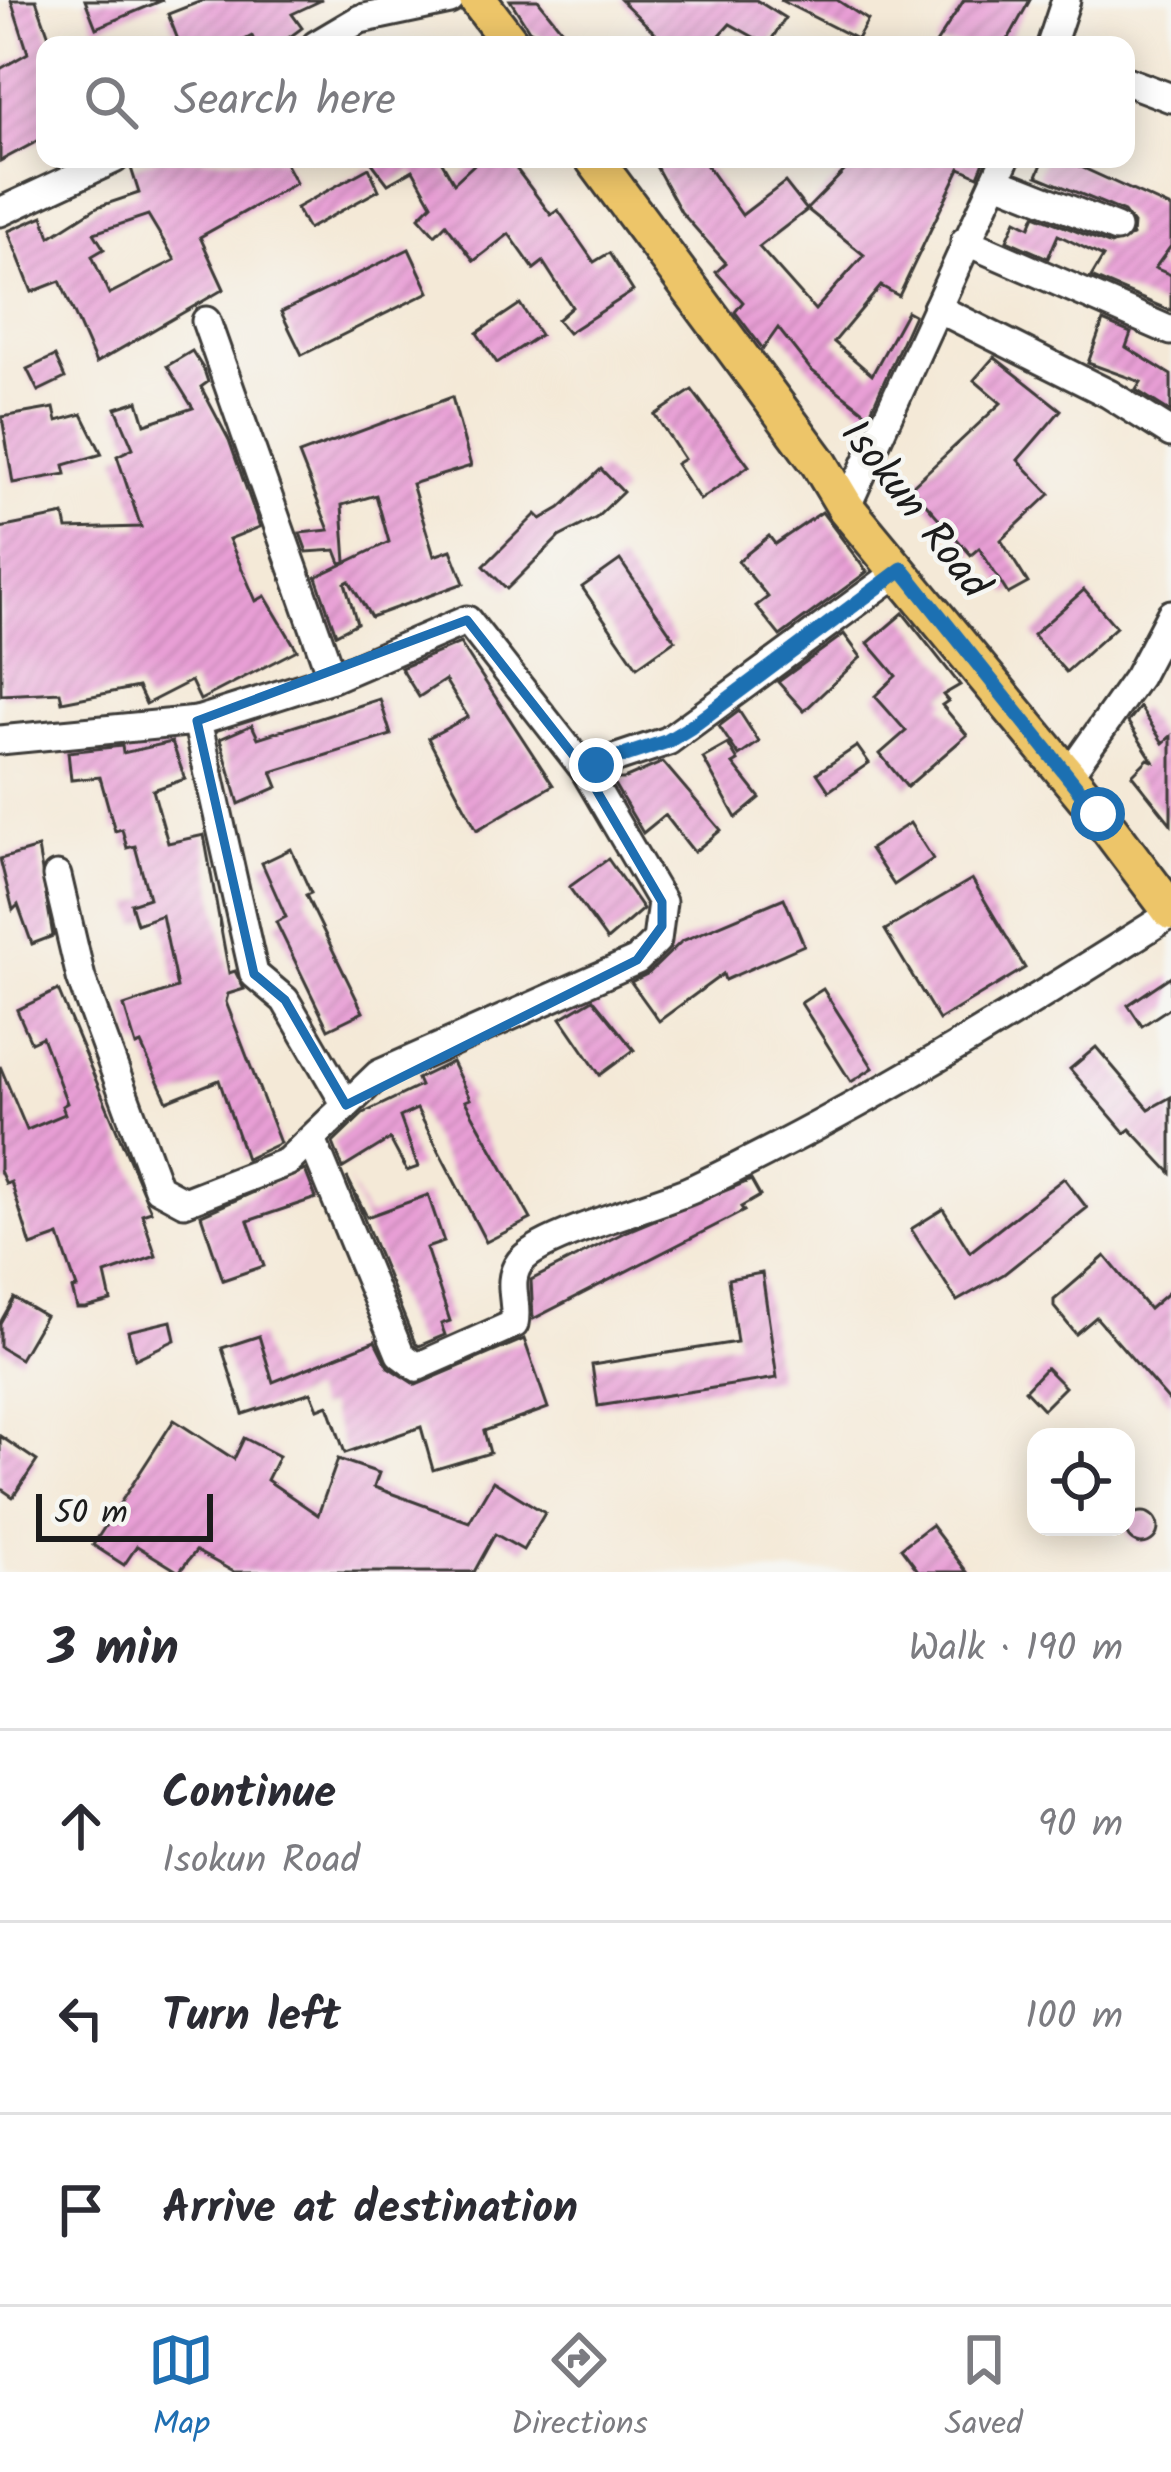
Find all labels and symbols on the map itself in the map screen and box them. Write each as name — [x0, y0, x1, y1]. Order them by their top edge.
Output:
street label: Isokun Road — [822, 405, 1007, 615]
route end — [569, 738, 623, 792]
route start — [1071, 787, 1125, 841]
scale bar — [36, 1488, 213, 1541]

